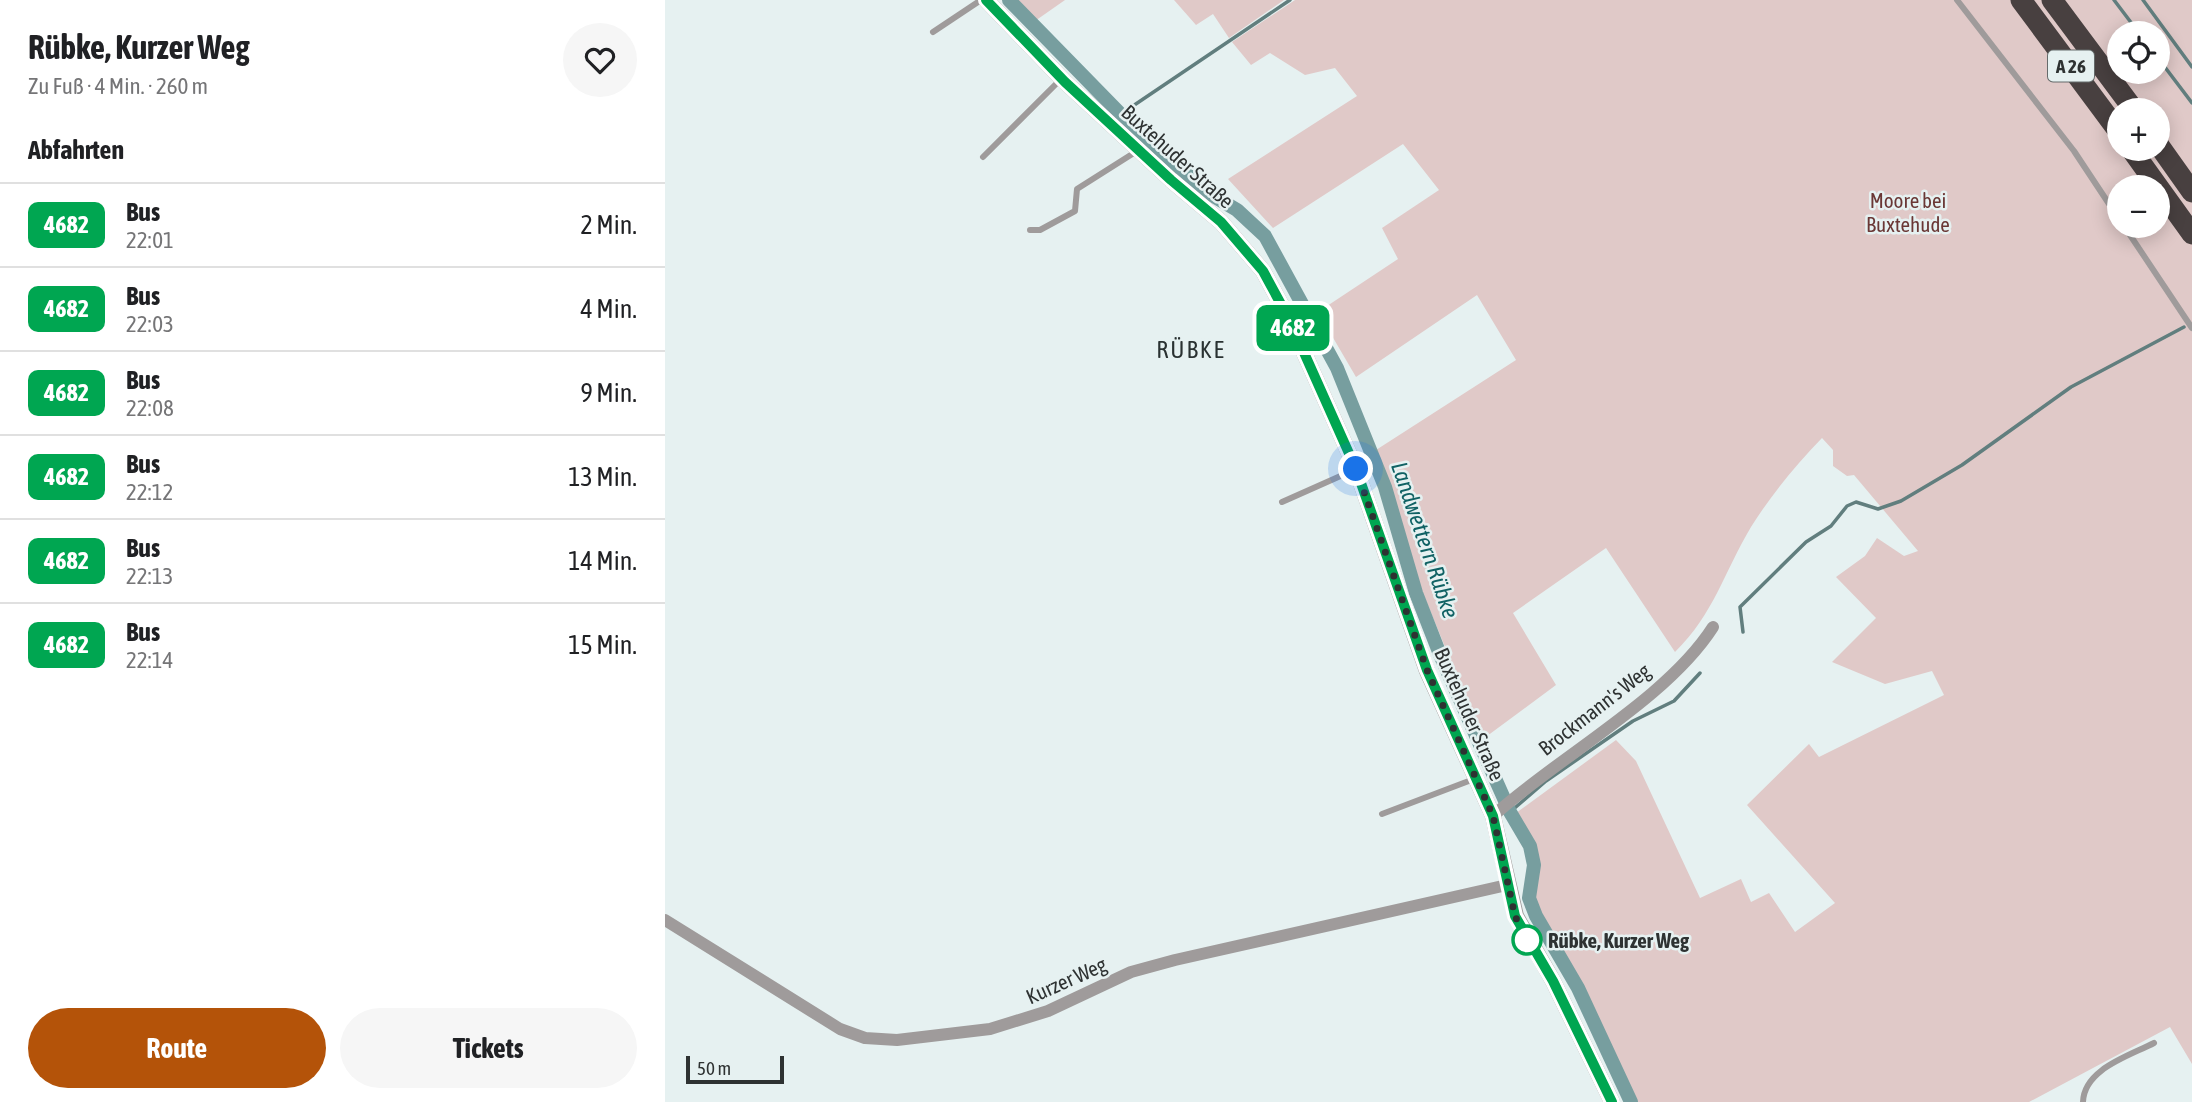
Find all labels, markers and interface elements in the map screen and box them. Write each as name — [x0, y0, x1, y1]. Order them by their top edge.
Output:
map controls — [2107, 21, 2170, 238]
button: locate — [2107, 21, 2170, 84]
button: heart — [563, 23, 637, 97]
text: Rübke, Kurzer Weg — [28, 28, 250, 66]
road number: A 26 — [2048, 50, 2094, 82]
text: Zu Fuß · 4 Min. · 260 m — [28, 73, 208, 99]
button: + — [2107, 98, 2170, 161]
street label: Buxtehuder Straße — [1117, 99, 1239, 213]
text: Abfahrten — [28, 135, 124, 165]
button: − — [2107, 175, 2170, 238]
park label: Moore bei Buxtehude — [1866, 188, 1950, 236]
text: Bus — [126, 197, 160, 227]
text: 2 Min. — [581, 210, 637, 240]
text: 4682 — [44, 211, 89, 238]
text: 22:01 — [126, 227, 174, 253]
text: Bus — [126, 281, 160, 311]
text: 4 Min. — [581, 294, 637, 324]
text: 4682 — [44, 295, 89, 322]
line badge: 4682 — [1244, 305, 1342, 351]
text: 22:03 — [126, 311, 174, 337]
text: 4682 — [1270, 314, 1316, 341]
district label: RÜBKE — [1156, 336, 1226, 363]
text: Bus — [126, 365, 160, 395]
text: 9 Min. — [581, 378, 637, 408]
text: 4682 — [44, 379, 89, 406]
text: 22:08 — [126, 395, 174, 421]
text: Bus — [126, 449, 160, 479]
your location — [1338, 451, 1373, 486]
water label: Landwettern Rübke — [1386, 458, 1464, 622]
text: 13 Min. — [568, 462, 637, 492]
text: 4682 — [44, 463, 89, 490]
text: 22:12 — [126, 479, 173, 505]
text: Bus — [126, 533, 160, 563]
text: 14 Min. — [568, 546, 637, 576]
text: 4682 — [44, 547, 89, 574]
text: 22:13 — [126, 563, 173, 589]
text: Bus — [126, 617, 160, 647]
text: 15 Min. — [568, 630, 637, 660]
text: 4682 — [44, 631, 89, 658]
street label: Buxtehuder Straße — [1430, 644, 1510, 784]
text: 22:14 — [126, 647, 173, 673]
street label: Brockmann's Weg — [1534, 658, 1654, 760]
marker: Rübke, Kurzer Weg — [1512, 925, 1542, 955]
place label: Rübke, Kurzer Weg — [1548, 928, 1690, 952]
street label: Kurzer Weg — [1022, 952, 1110, 1008]
button: Route — [28, 1008, 326, 1088]
button: Tickets — [340, 1008, 637, 1088]
scale bar — [686, 1053, 784, 1085]
text: 50 m — [697, 1057, 731, 1079]

